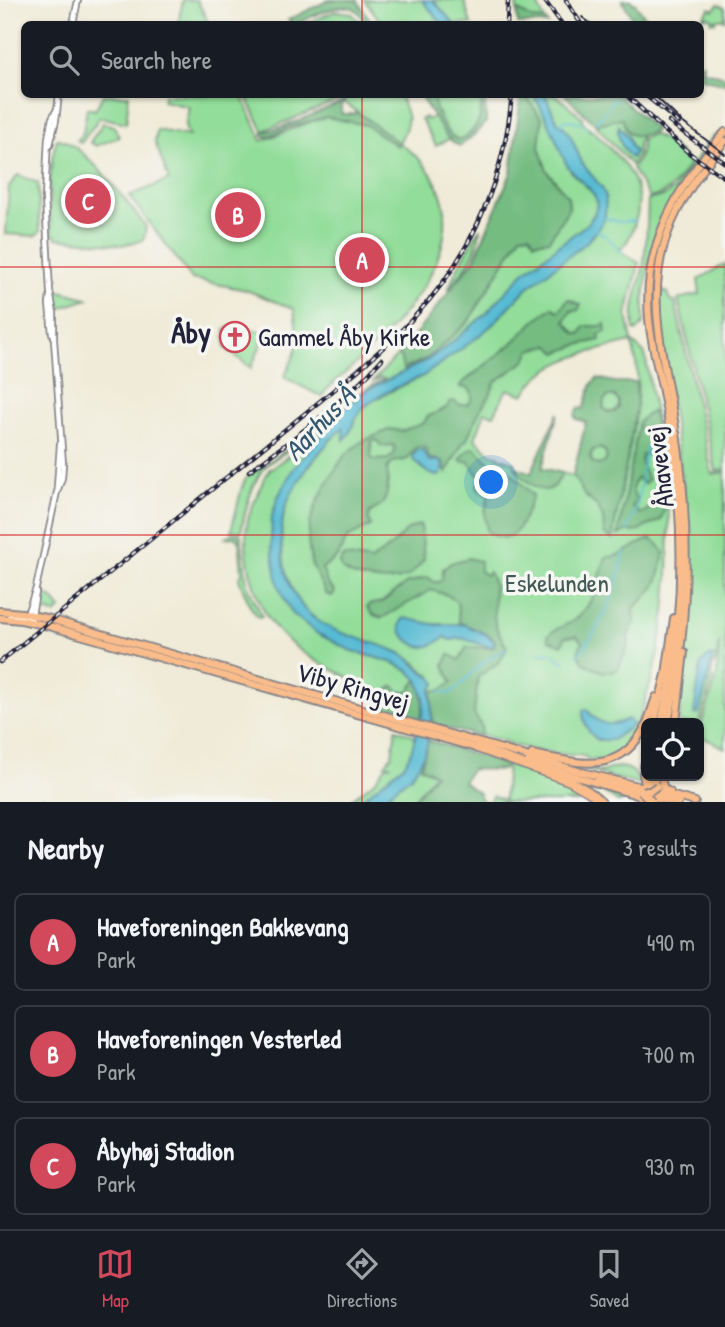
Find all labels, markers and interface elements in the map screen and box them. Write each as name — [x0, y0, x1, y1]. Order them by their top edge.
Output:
search box — [21, 21, 704, 98]
icon: search — [45, 41, 83, 79]
text: Search here — [101, 42, 212, 77]
pin: C — [65, 175, 111, 227]
pin: B — [215, 189, 261, 241]
pin: A — [339, 234, 385, 286]
district label: Åby — [171, 312, 211, 353]
place label: Gammel Åby Kirke — [258, 319, 430, 354]
church icon: Gammel Åby Kirke — [218, 320, 252, 354]
water label: Aarhus Å — [275, 376, 365, 469]
street label: Åhavevej — [637, 425, 682, 510]
your location — [474, 465, 508, 499]
park label: Eskelunden — [505, 565, 609, 600]
street label: Viby Ringvej — [293, 654, 414, 719]
map controls — [641, 718, 704, 781]
button: locate — [641, 718, 704, 781]
text: Nearby — [28, 828, 104, 868]
text: 3 results — [622, 832, 697, 863]
text: Haveforeningen Bakkevang — [97, 909, 348, 944]
text: A — [47, 927, 59, 958]
text: 490 m — [647, 927, 695, 958]
text: Park — [97, 944, 135, 975]
text: Haveforeningen Vesterled — [97, 1021, 341, 1056]
text: B — [47, 1039, 59, 1070]
text: 700 m — [642, 1039, 695, 1070]
text: Park — [97, 1056, 135, 1087]
text: Åbyhøj Stadion — [97, 1133, 235, 1168]
text: C — [47, 1151, 59, 1182]
text: 930 m — [645, 1151, 695, 1182]
text: Park — [97, 1168, 135, 1199]
tab: Map — [96, 1245, 134, 1313]
tab: Directions — [327, 1245, 397, 1313]
tab: Saved — [590, 1245, 629, 1313]

